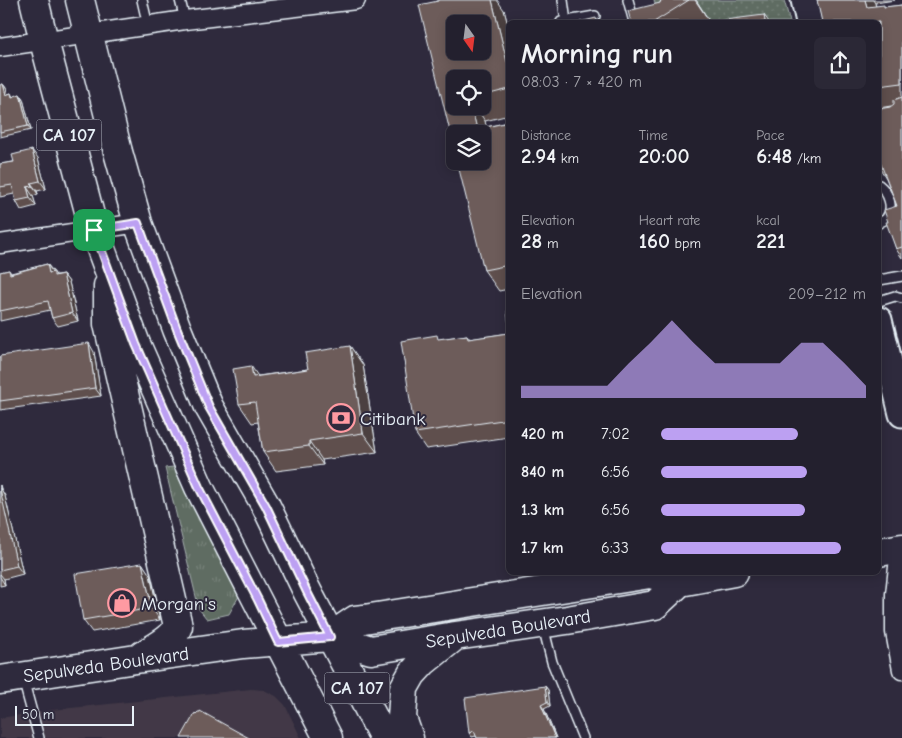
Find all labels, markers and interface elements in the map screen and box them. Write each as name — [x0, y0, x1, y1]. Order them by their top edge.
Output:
north arrow — [446, 15, 491, 60]
map controls — [446, 15, 491, 170]
button: share — [814, 37, 866, 89]
text: Morning run — [521, 38, 673, 70]
button: locate — [446, 70, 491, 115]
text: 08:03 · 7 × 420 m — [521, 73, 642, 91]
road number: CA 107 — [36, 120, 102, 150]
button: layers — [446, 125, 491, 170]
text: Distance — [521, 127, 571, 144]
text: Time — [639, 127, 668, 144]
text: Pace — [756, 127, 785, 144]
text: 2.94 — [521, 144, 556, 168]
text: 20:00 — [639, 144, 690, 168]
text: 6:48 — [756, 144, 792, 168]
text: km — [556, 150, 579, 167]
text: /km — [792, 150, 821, 167]
pin — [73, 209, 115, 251]
text: Elevation — [521, 212, 575, 229]
text: Heart rate — [639, 212, 700, 229]
text: kcal — [756, 212, 780, 229]
icon: arrive — [80, 216, 108, 244]
text: 28 — [521, 229, 542, 253]
text: 160 — [639, 229, 670, 253]
text: 221 — [756, 229, 786, 253]
text: m — [542, 235, 558, 252]
text: bpm — [670, 235, 701, 252]
text: Elevation — [521, 285, 582, 303]
text: 209–212 m — [788, 285, 866, 303]
bank icon: Citibank — [326, 403, 356, 433]
place label: Citibank — [360, 408, 426, 430]
text: 420 m — [521, 425, 564, 443]
text: 7:02 — [601, 425, 630, 443]
text: 840 m — [521, 463, 564, 481]
text: 6:56 — [601, 463, 630, 481]
text: 1.3 km — [521, 501, 564, 519]
text: 6:56 — [601, 501, 630, 519]
text: 1.7 km — [521, 539, 564, 557]
text: 6:33 — [601, 539, 629, 557]
shop icon: Morgan's — [107, 588, 137, 618]
place label: Morgan's — [141, 593, 216, 615]
street label: Sepulveda Boulevard — [424, 605, 592, 653]
street label: Sepulveda Boulevard — [22, 642, 190, 687]
road number: CA 107 — [324, 672, 390, 704]
scale bar — [15, 703, 134, 726]
text: 50 m — [22, 706, 54, 723]

